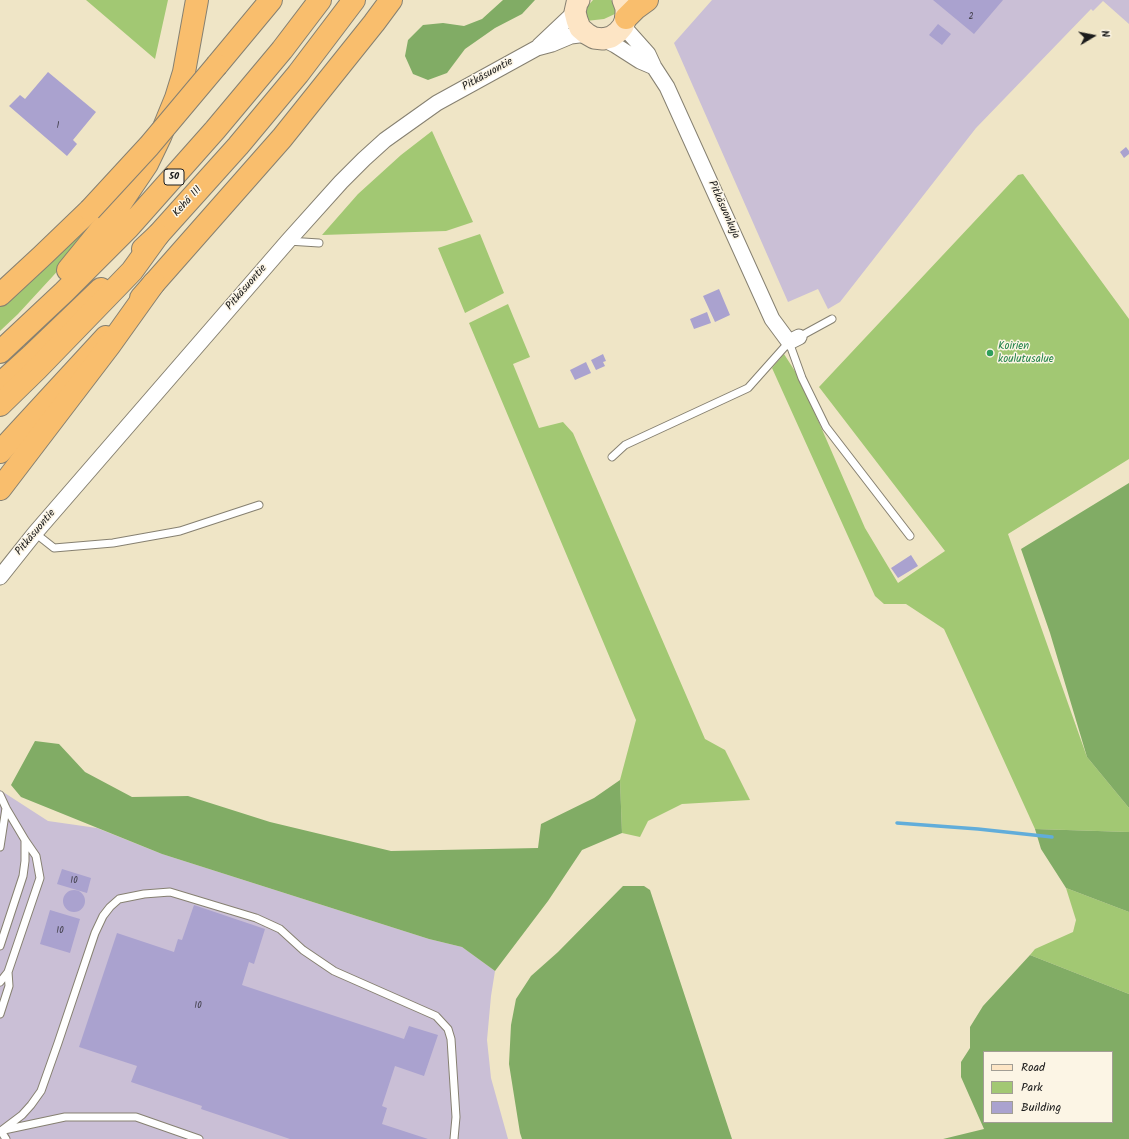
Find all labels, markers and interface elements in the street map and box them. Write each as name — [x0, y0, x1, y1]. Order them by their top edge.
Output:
house number: 2 — [968, 12, 974, 22]
north arrow — [1073, 16, 1113, 56]
text: N — [1095, 29, 1114, 39]
street label: Pitkäsuontie — [460, 56, 516, 94]
house number: 1 — [57, 121, 59, 131]
road number: 50 — [164, 169, 184, 185]
street label: Pitkäsuonkuja — [704, 179, 742, 241]
street label: Kehä III — [171, 184, 205, 220]
street label: Pitkäsuontie — [224, 263, 270, 313]
place label: Koirien koulutusalue — [998, 340, 1054, 366]
marker: Koirien koulutusalue — [985, 348, 995, 358]
street label: Pitkäsuontie — [13, 507, 59, 559]
house number: 10 — [70, 876, 78, 886]
house number: 10 — [56, 926, 64, 936]
house number: 10 — [194, 1001, 202, 1011]
legend — [983, 1051, 1113, 1123]
text: Road — [1021, 1058, 1045, 1077]
text: Park — [1021, 1078, 1043, 1097]
text: Building — [1021, 1098, 1061, 1117]

